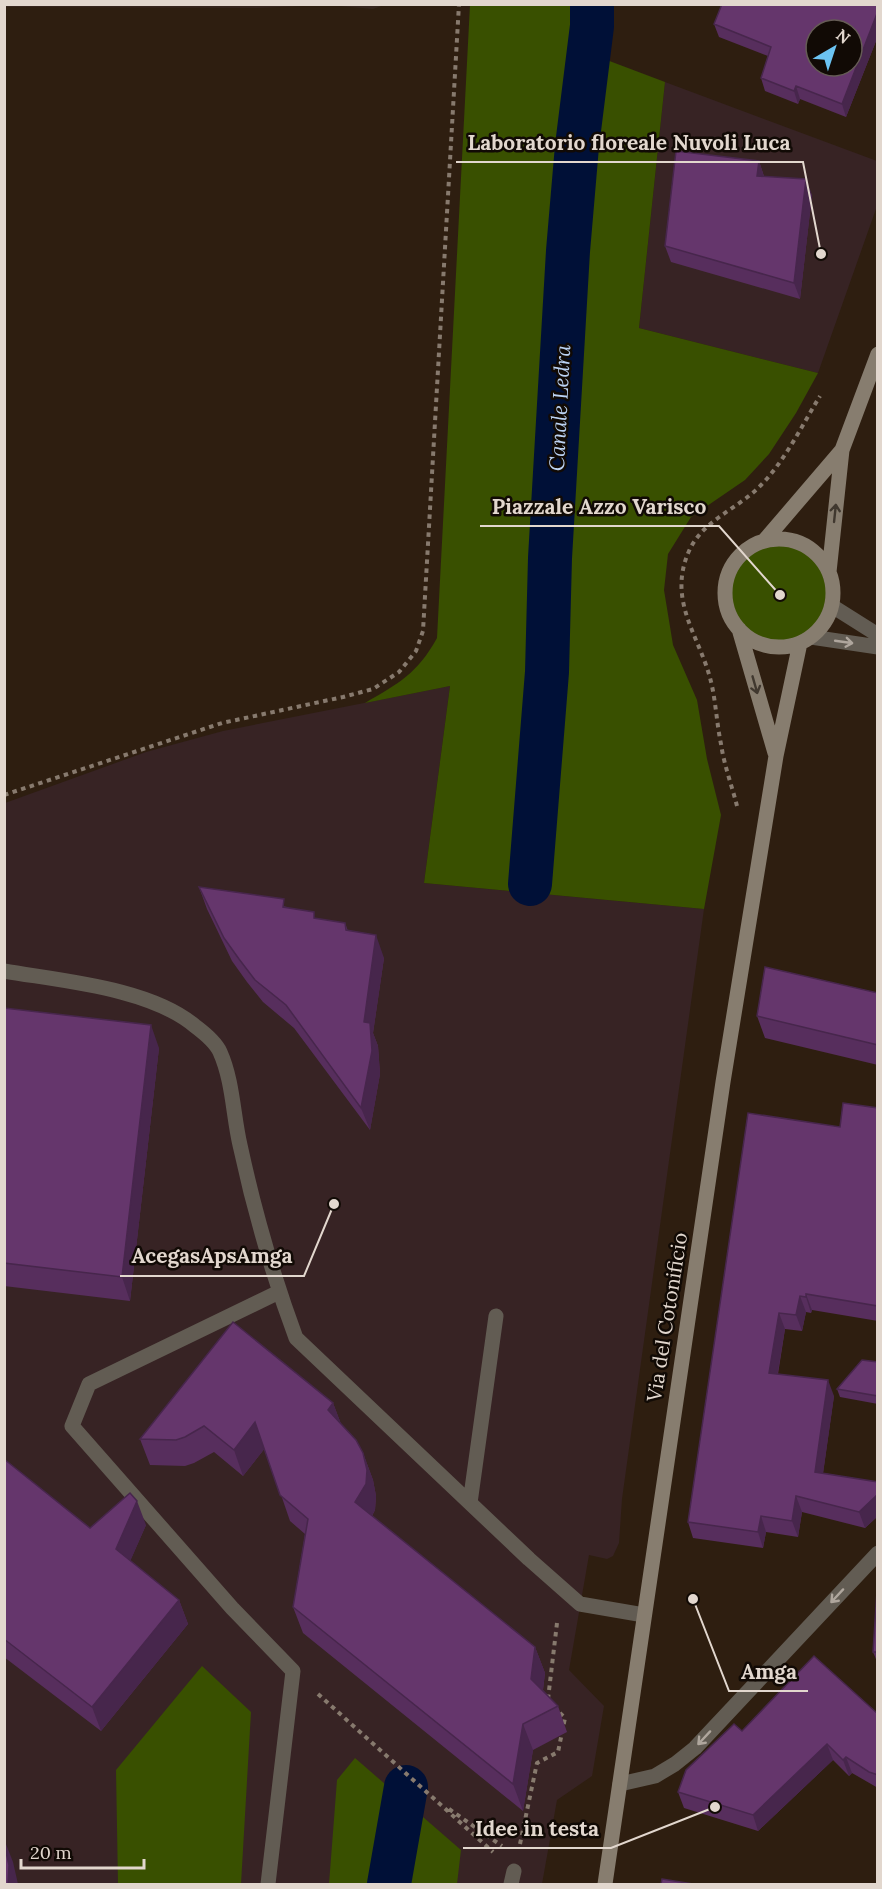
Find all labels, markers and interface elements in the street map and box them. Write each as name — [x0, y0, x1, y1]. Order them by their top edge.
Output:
north arrow — [804, 18, 864, 78]
text: N — [832, 25, 855, 48]
callout: Laboratorio floreale Nuvoli Luca — [456, 123, 803, 162]
text: Laboratorio floreale Nuvoli Luca — [468, 129, 790, 156]
water label: Canale Ledra — [543, 344, 576, 472]
callout: Piazzale Azzo Varisco — [480, 487, 719, 526]
text: Piazzale Azzo Varisco — [492, 493, 706, 520]
one-way arrow — [830, 504, 841, 524]
one-way arrow — [834, 636, 854, 647]
one-way arrow — [750, 676, 761, 695]
street label: Via del Cotonificio — [641, 1231, 692, 1404]
callout: AcegasApsAmga — [120, 1237, 304, 1276]
text: AcegasApsAmga — [132, 1242, 292, 1269]
one-way arrow — [830, 1588, 845, 1603]
callout: Amga — [729, 1652, 808, 1691]
text: Amga — [741, 1658, 797, 1685]
one-way arrow — [697, 1730, 711, 1745]
callout: Idee in testa — [463, 1809, 611, 1848]
text: Idee in testa — [475, 1815, 599, 1842]
scale bar — [21, 1832, 144, 1870]
text: 20 m — [30, 1841, 72, 1864]

